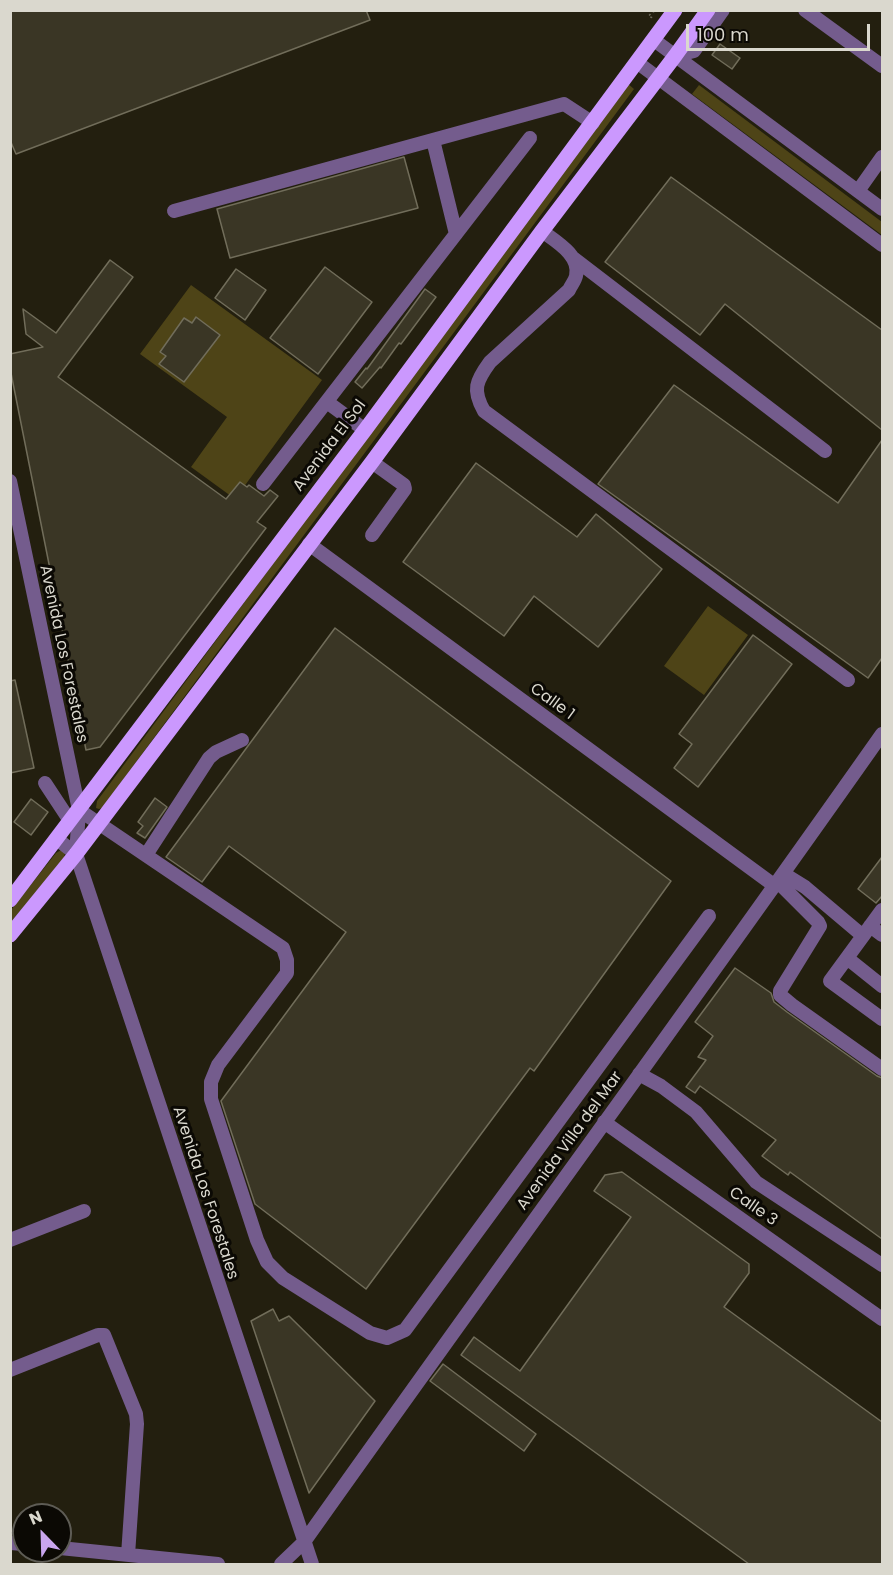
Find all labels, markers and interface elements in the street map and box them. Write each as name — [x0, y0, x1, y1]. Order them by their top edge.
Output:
scale bar — [689, 12, 874, 50]
text: 100 m — [697, 22, 749, 47]
street label: Avenida El Sol — [289, 396, 371, 496]
street label: Avenida Los Forestales — [35, 564, 91, 744]
street label: Calle 1 — [526, 679, 578, 725]
street label: Avenida Villa del Mar — [513, 1068, 627, 1214]
street label: Avenida Los Forestales — [168, 1104, 242, 1282]
street label: Calle 3 — [725, 1183, 781, 1231]
north arrow — [12, 1503, 72, 1563]
text: N — [26, 1505, 46, 1531]

